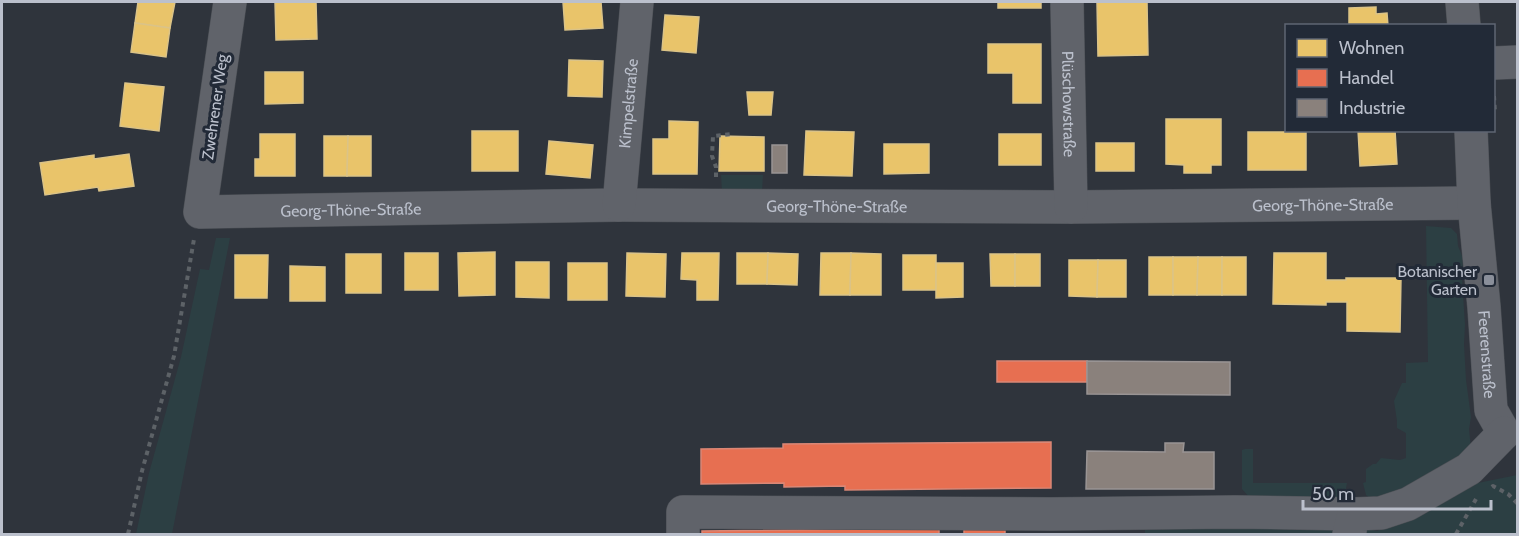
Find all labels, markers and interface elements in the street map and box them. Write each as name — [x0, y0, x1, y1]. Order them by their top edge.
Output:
legend — [1285, 24, 1495, 132]
text: Wohnen — [1339, 37, 1404, 59]
street label: Plüschowstraße — [1058, 51, 1080, 157]
street label: Zwehrener Weg — [198, 52, 232, 161]
street label: Kimpelstraße — [615, 58, 641, 149]
text: Handel — [1339, 67, 1394, 89]
text: Industrie — [1339, 97, 1405, 119]
street label: Georg-Thöne-Straße — [1252, 194, 1393, 215]
street label: Georg-Thöne-Straße — [766, 196, 907, 216]
street label: Georg-Thöne-Straße — [280, 199, 421, 220]
place label: Botanischer Garten — [1398, 262, 1478, 299]
marker: Botanischer Garten — [1482, 273, 1496, 287]
street label: Feerenstraße — [1475, 310, 1500, 399]
scale bar — [1303, 473, 1490, 511]
text: 50 m — [1312, 483, 1354, 505]

